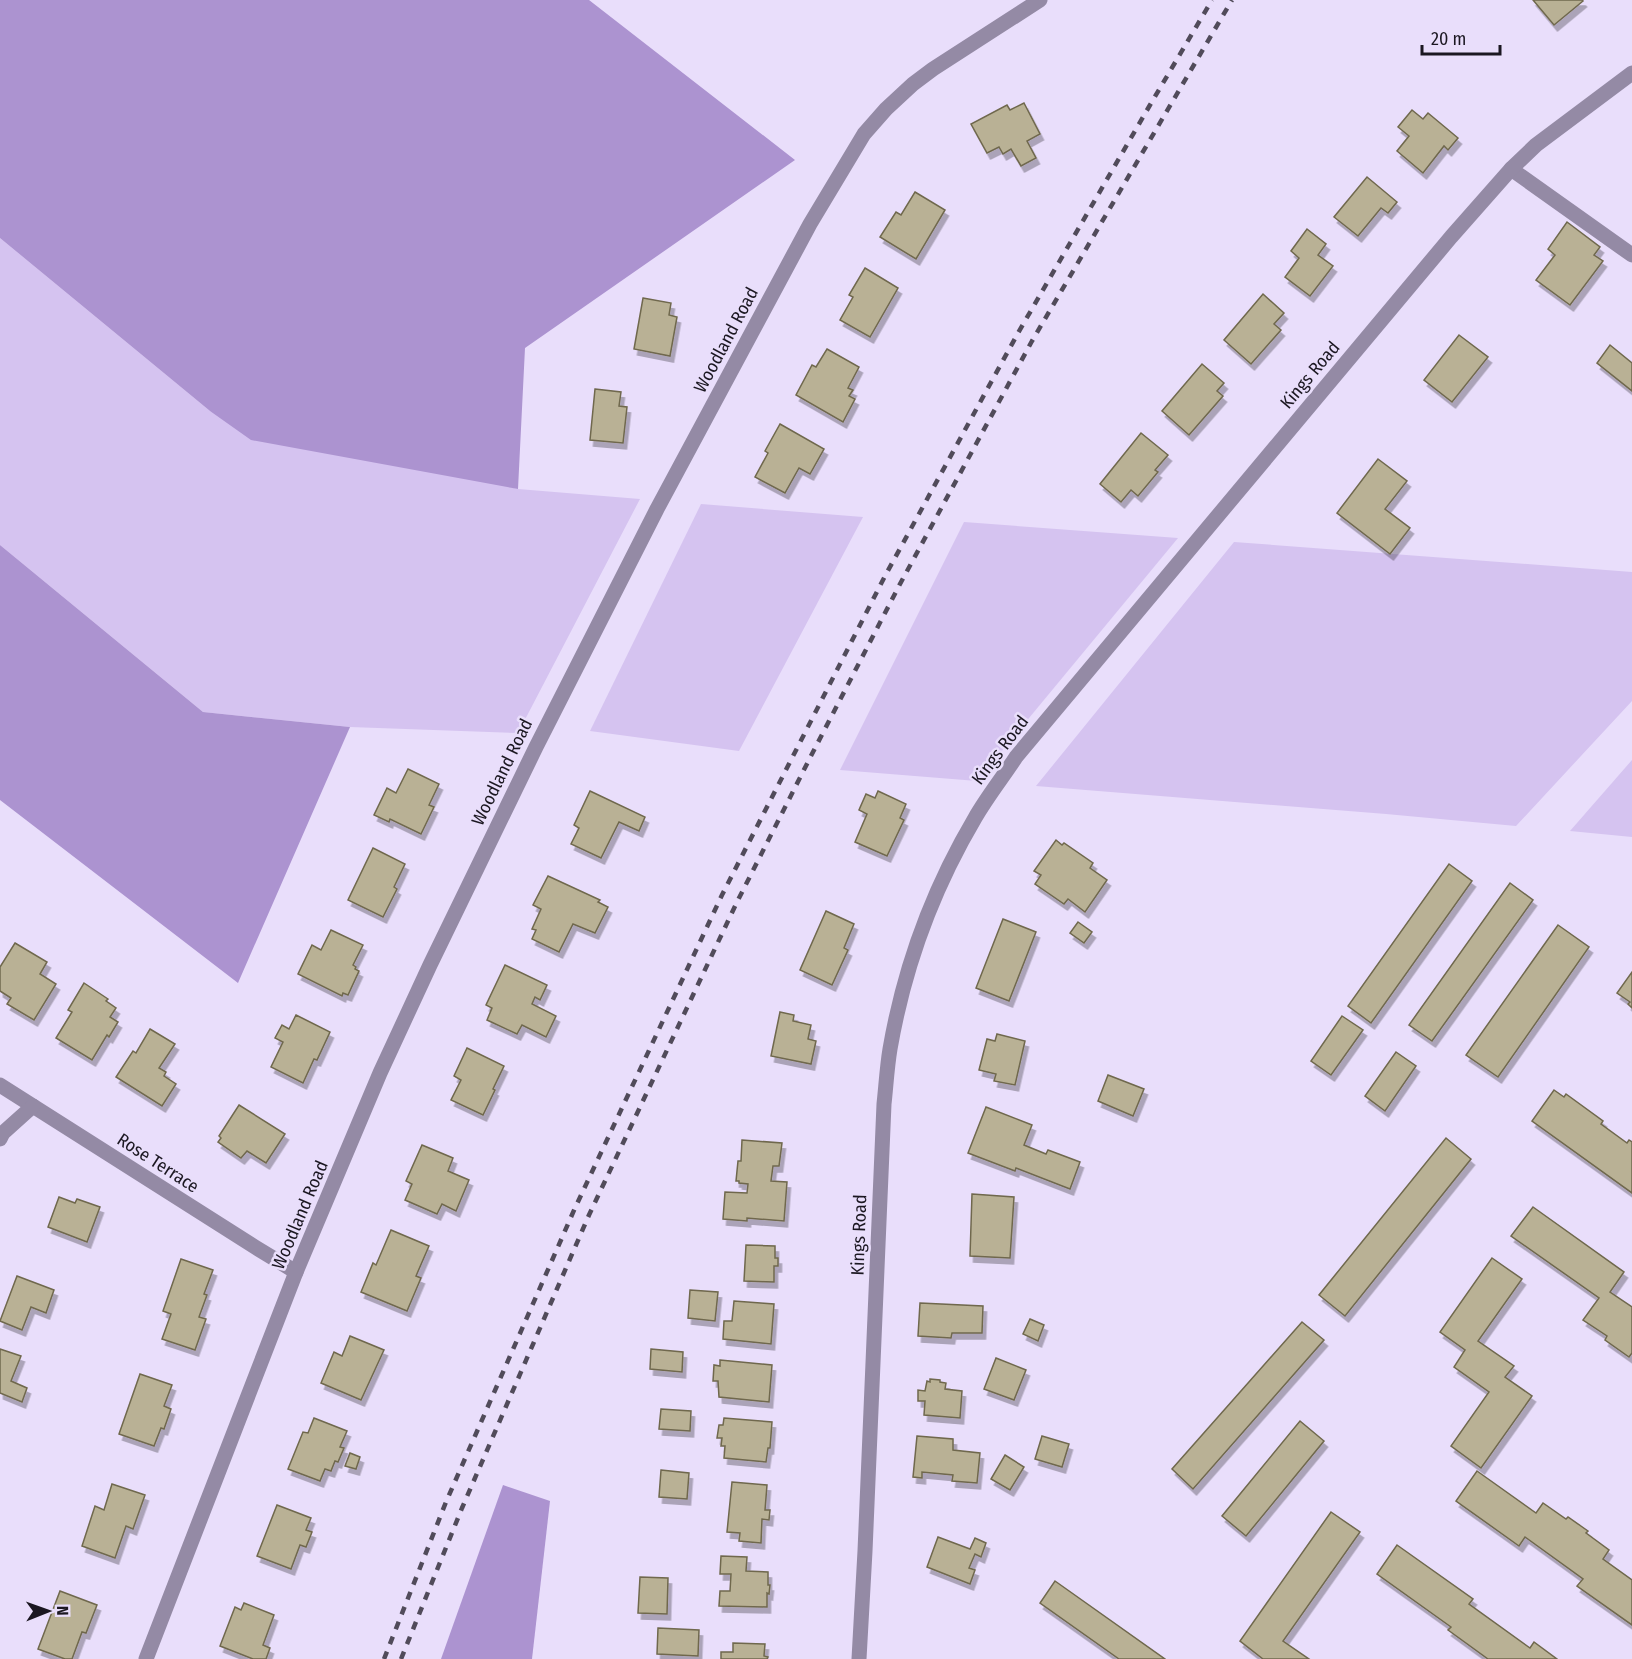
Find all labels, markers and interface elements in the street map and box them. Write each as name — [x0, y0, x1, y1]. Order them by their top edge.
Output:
scale bar — [1422, 18, 1500, 56]
text: 20 m — [1431, 28, 1466, 50]
street label: Woodland Road — [689, 284, 763, 396]
street label: Kings Road — [1276, 337, 1344, 413]
street label: Kings Road — [967, 711, 1033, 789]
street label: Woodland Road — [467, 715, 537, 829]
street label: Rose Terrace — [113, 1128, 203, 1198]
street label: Woodland Road — [267, 1157, 333, 1273]
street label: Kings Road — [847, 1194, 871, 1276]
north arrow — [18, 1581, 78, 1641]
text: N — [53, 1606, 72, 1616]

